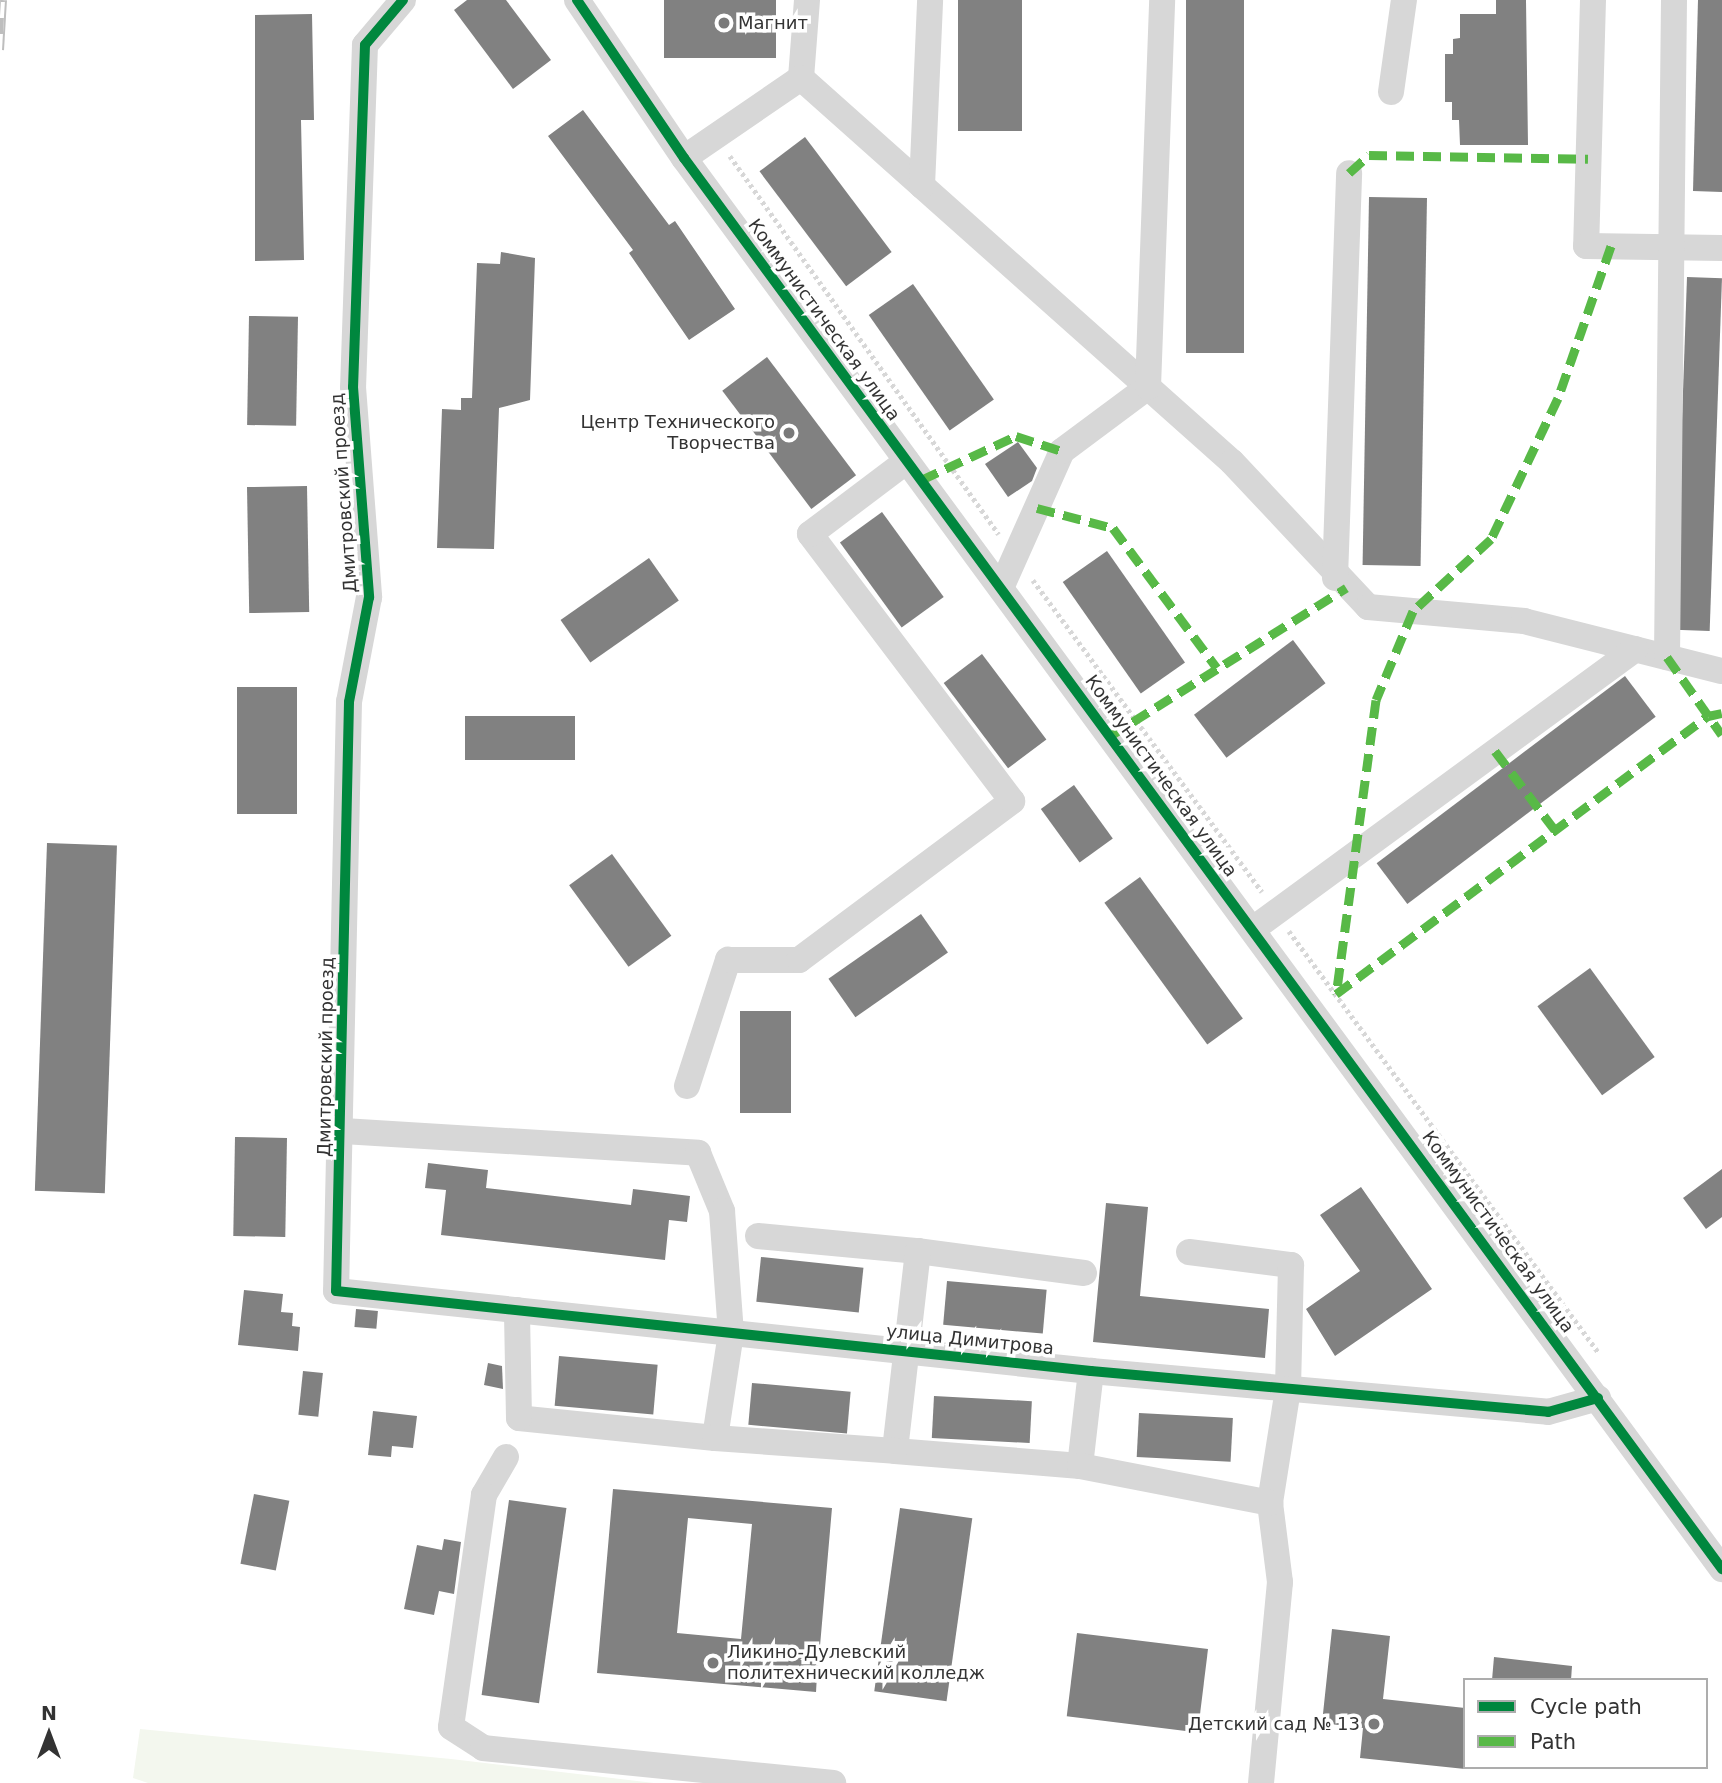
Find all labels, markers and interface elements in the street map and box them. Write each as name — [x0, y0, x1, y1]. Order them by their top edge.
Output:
place label: Магнит — [738, 12, 808, 34]
marker: Магнит — [716, 15, 732, 31]
street label: Коммунистическая улица — [743, 215, 905, 425]
street label: Дмитровский проезд — [326, 392, 362, 594]
place label: Центр Технического Творчества — [580, 412, 775, 454]
marker: Центр Технического Творчества — [781, 425, 797, 441]
street label: Коммунистическая улица — [1080, 671, 1242, 881]
street label: Дмитровский проезд — [313, 957, 339, 1157]
street label: Коммунистическая улица — [1417, 1127, 1579, 1337]
street label: улица Димитрова — [885, 1320, 1055, 1360]
place label: Ликино-Дулевский политехнический колледж — [727, 1642, 985, 1684]
marker: Ликино-Дулевский политехнический колледж — [705, 1655, 721, 1671]
legend — [1463, 1678, 1708, 1769]
text: Cycle path — [1530, 1695, 1642, 1719]
north arrow — [14, 1699, 84, 1769]
text: N — [41, 1702, 57, 1724]
place label: Детский сад № 13 — [1188, 1713, 1360, 1735]
marker: Детский сад № 13 — [1366, 1716, 1382, 1732]
text: Path — [1530, 1730, 1576, 1754]

